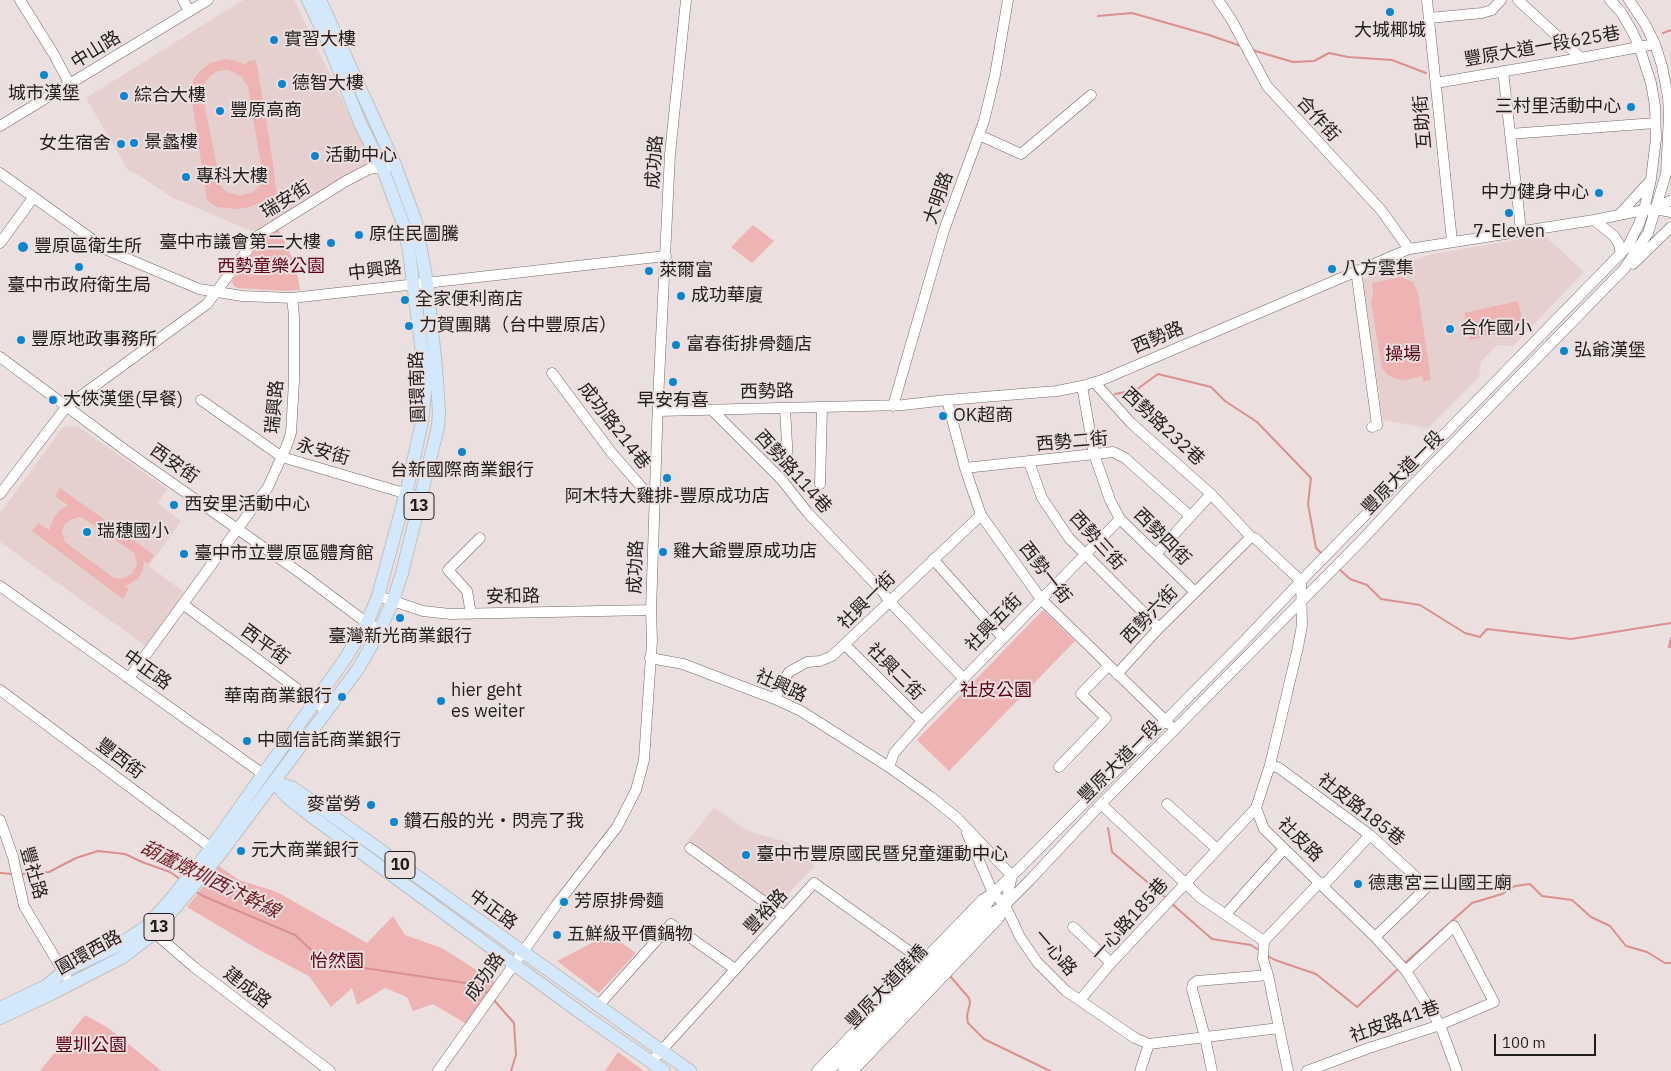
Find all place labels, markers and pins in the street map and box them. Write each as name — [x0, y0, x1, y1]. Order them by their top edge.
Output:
marker: 大城椰城 — [1384, 6, 1396, 18]
place label: 大城椰城 — [1354, 20, 1426, 42]
place label: 實習大樓 — [284, 29, 356, 51]
marker: 實習大樓 — [268, 34, 280, 46]
marker: 城市漢堡 — [38, 69, 50, 81]
place label: 德智大樓 — [292, 73, 364, 95]
marker: 德智大樓 — [276, 78, 288, 90]
place label: 城市漢堡 — [8, 83, 80, 105]
place label: 綜合大樓 — [134, 85, 206, 107]
marker: 綜合大樓 — [118, 90, 130, 102]
place label: 三村里活動中心 — [1495, 96, 1621, 118]
place label: 豐原高商 — [230, 100, 302, 122]
marker: 三村里活動中心 — [1625, 101, 1637, 113]
marker: 豐原高商 — [214, 105, 226, 117]
place label: 景蠡樓 — [144, 132, 198, 154]
place label: 女生宿舍 — [39, 133, 111, 155]
marker: 景蠡樓 — [128, 137, 140, 149]
marker: 女生宿舍 — [115, 138, 127, 150]
place label: 活動中心 — [325, 145, 397, 167]
marker: 活動中心 — [309, 150, 321, 162]
place label: 專科大樓 — [196, 166, 268, 188]
marker: 專科大樓 — [180, 171, 192, 183]
place label: 中力健身中心 — [1481, 182, 1589, 204]
marker: 中力健身中心 — [1593, 187, 1605, 199]
marker: 7-Eleven — [1503, 207, 1515, 219]
place label: 7-Eleven — [1473, 221, 1545, 243]
place label: 原住民圖騰 — [369, 224, 459, 246]
marker: 原住民圖騰 — [353, 229, 365, 241]
place label: 臺中市議會第二大樓 — [159, 232, 321, 254]
place label: 豐原區衛生所 — [34, 236, 142, 258]
marker: 臺中市議會第二大樓 — [325, 237, 337, 249]
marker: 豐原區衛生所 — [16, 240, 30, 254]
place label: 八方雲集 — [1342, 258, 1414, 280]
place label: 萊爾富 — [659, 260, 713, 282]
marker: 臺中市政府衛生局 — [73, 261, 85, 273]
marker: 八方雲集 — [1326, 263, 1338, 275]
marker: 萊爾富 — [643, 265, 655, 277]
place label: 臺中市政府衛生局 — [7, 275, 151, 297]
place label: 成功華廈 — [691, 285, 763, 307]
place label: 全家便利商店 — [415, 289, 523, 311]
marker: 成功華廈 — [675, 290, 687, 302]
marker: 全家便利商店 — [399, 294, 411, 306]
place label: 力賀團購（台中豐原店） — [419, 315, 617, 337]
place label: 合作國小 — [1460, 318, 1532, 340]
marker: 力賀團購（台中豐原店） — [403, 320, 415, 332]
marker: 合作國小 — [1444, 323, 1456, 335]
place label: 豐原地政事務所 — [31, 329, 157, 351]
marker: 豐原地政事務所 — [15, 334, 27, 346]
place label: 富春街排骨麵店 — [686, 334, 812, 356]
marker: 富春街排骨麵店 — [670, 339, 682, 351]
place label: 弘爺漢堡 — [1574, 340, 1646, 362]
marker: 弘爺漢堡 — [1558, 345, 1570, 357]
marker: 早安有喜 — [667, 376, 679, 388]
place label: 大俠漢堡(早餐) — [63, 389, 183, 411]
place label: 早安有喜 — [637, 390, 709, 412]
marker: 大俠漢堡(早餐) — [47, 394, 59, 406]
place label: OK超商 — [953, 405, 1013, 427]
marker: OK超商 — [937, 410, 949, 422]
marker: 台新國際商業銀行 — [456, 446, 468, 458]
place label: 台新國際商業銀行 — [390, 460, 534, 482]
marker: 阿木特大雞排-豐原成功店 — [661, 472, 673, 484]
place label: 阿木特大雞排-豐原成功店 — [564, 486, 770, 508]
place label: 西安里活動中心 — [184, 494, 310, 516]
marker: 西安里活動中心 — [168, 499, 180, 511]
place label: 瑞穗國小 — [97, 521, 169, 543]
marker: 瑞穗國小 — [81, 526, 93, 538]
place label: 雞大爺豐原成功店 — [673, 541, 817, 563]
place label: 臺中市立豐原區體育館 — [194, 543, 374, 565]
marker: 雞大爺豐原成功店 — [657, 546, 669, 558]
marker: 臺中市立豐原區體育館 — [178, 548, 190, 560]
marker: 臺灣新光商業銀行 — [394, 612, 406, 624]
place label: 臺灣新光商業銀行 — [328, 626, 472, 648]
place label: hier geht es weiter — [451, 680, 525, 722]
place label: 華南商業銀行 — [224, 686, 332, 708]
marker: 華南商業銀行 — [336, 691, 348, 703]
marker: hier geht es weiter — [435, 695, 447, 707]
place label: 中國信託商業銀行 — [257, 730, 401, 752]
marker: 中國信託商業銀行 — [241, 735, 253, 747]
place label: 麥當勞 — [307, 794, 361, 816]
marker: 麥當勞 — [365, 799, 377, 811]
place label: 鑽石般的光‧閃亮了我 — [404, 811, 584, 833]
marker: 鑽石般的光‧閃亮了我 — [388, 816, 400, 828]
place label: 元大商業銀行 — [251, 840, 359, 862]
place label: 臺中市豐原國民暨兒童運動中心 — [756, 844, 1008, 866]
marker: 元大商業銀行 — [235, 845, 247, 857]
marker: 臺中市豐原國民暨兒童運動中心 — [740, 849, 752, 861]
place label: 德惠宮三山國王廟 — [1368, 873, 1512, 895]
marker: 德惠宮三山國王廟 — [1352, 878, 1364, 890]
place label: 芳原排骨麵 — [574, 891, 664, 913]
marker: 芳原排骨麵 — [558, 896, 570, 908]
place label: 五鮮級平價鍋物 — [567, 924, 693, 946]
marker: 五鮮級平價鍋物 — [551, 929, 563, 941]

